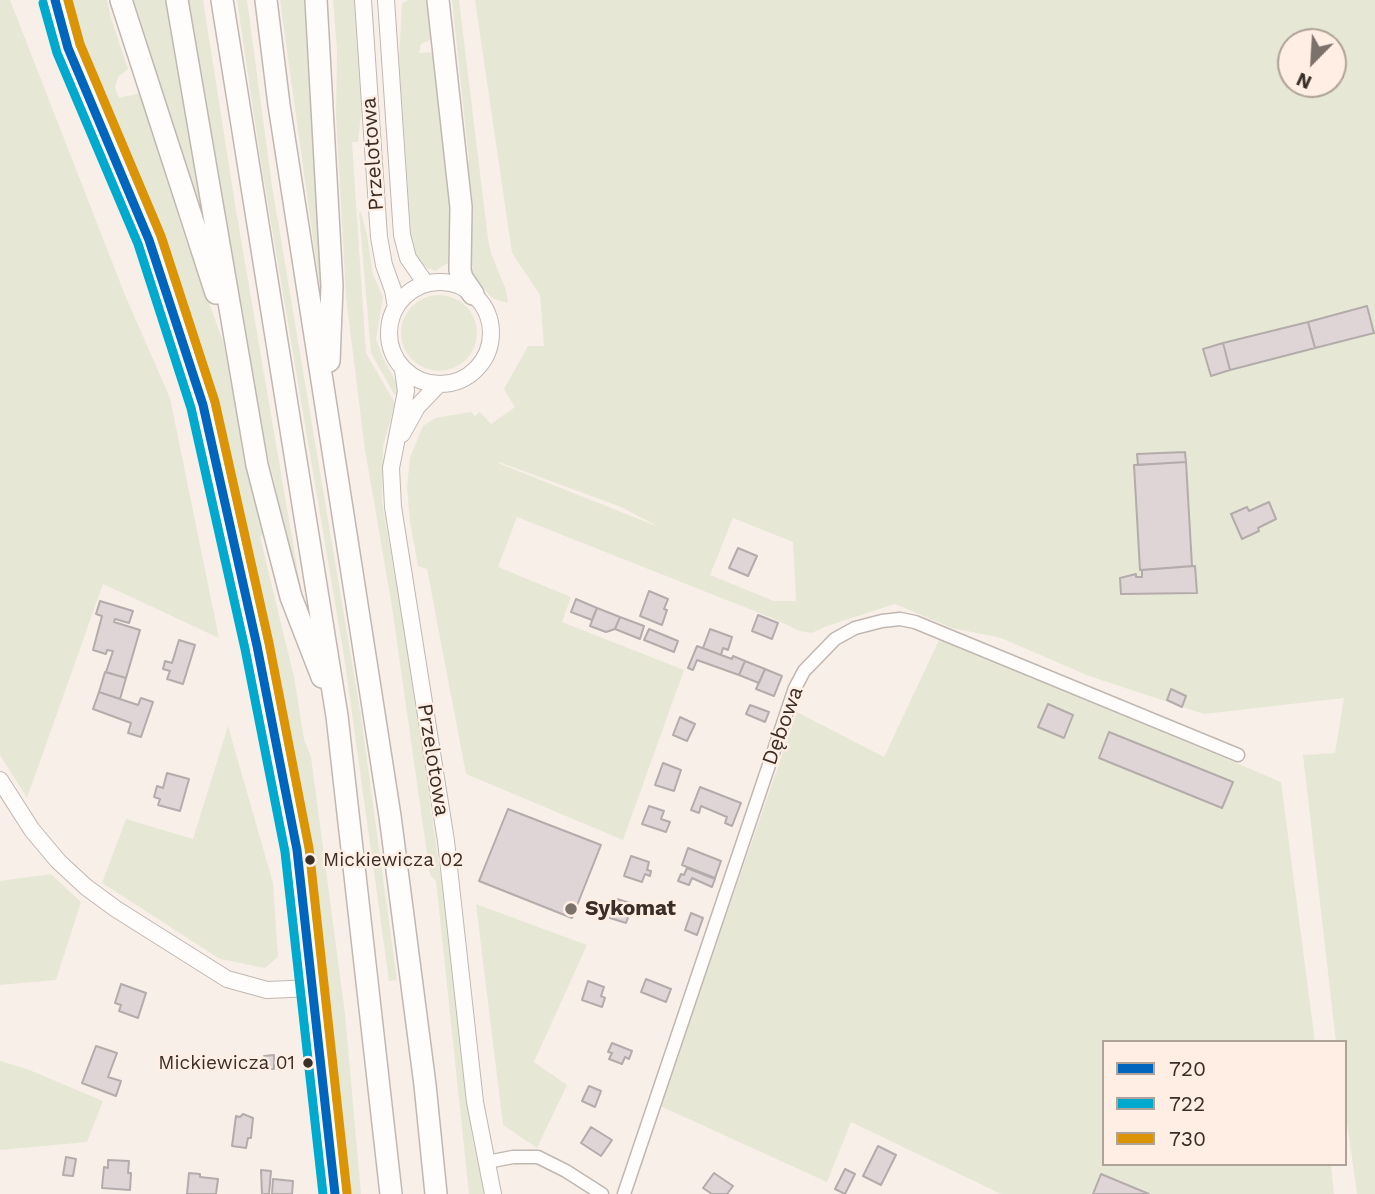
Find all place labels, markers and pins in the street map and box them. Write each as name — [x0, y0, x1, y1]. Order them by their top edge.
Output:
place label: Mickiewicza 02 — [323, 849, 463, 871]
marker: Mickiewicza 02 — [303, 853, 317, 867]
place label: Sykomat — [585, 896, 676, 922]
marker: Sykomat — [563, 901, 579, 917]
place label: Mickiewicza 01 — [158, 1052, 295, 1074]
marker: Mickiewicza 01 — [301, 1056, 315, 1070]

